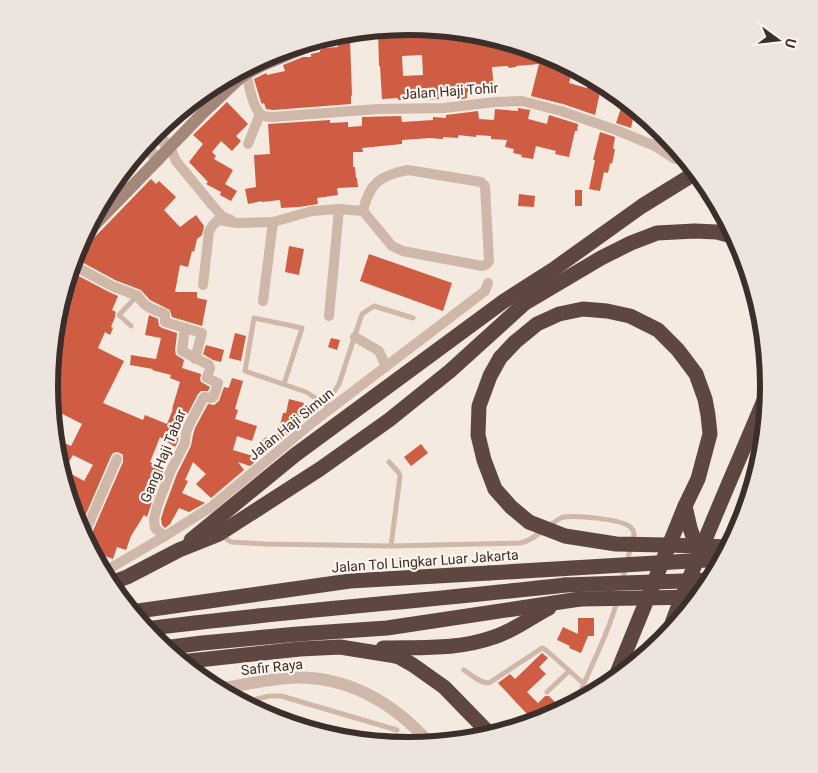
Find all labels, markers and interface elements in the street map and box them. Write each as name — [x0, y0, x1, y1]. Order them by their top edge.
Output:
north arrow — [753, 15, 803, 65]
text: U — [782, 37, 799, 50]
street label: Jalan Haji Tohir — [401, 80, 499, 102]
street label: Jalan Haji Simun — [245, 385, 337, 463]
street label: Gang Haji Tabar — [137, 407, 189, 505]
street label: Jalan Tol Lingkar Luar Jakarta — [331, 546, 519, 576]
street label: Safir Raya — [240, 656, 304, 678]

